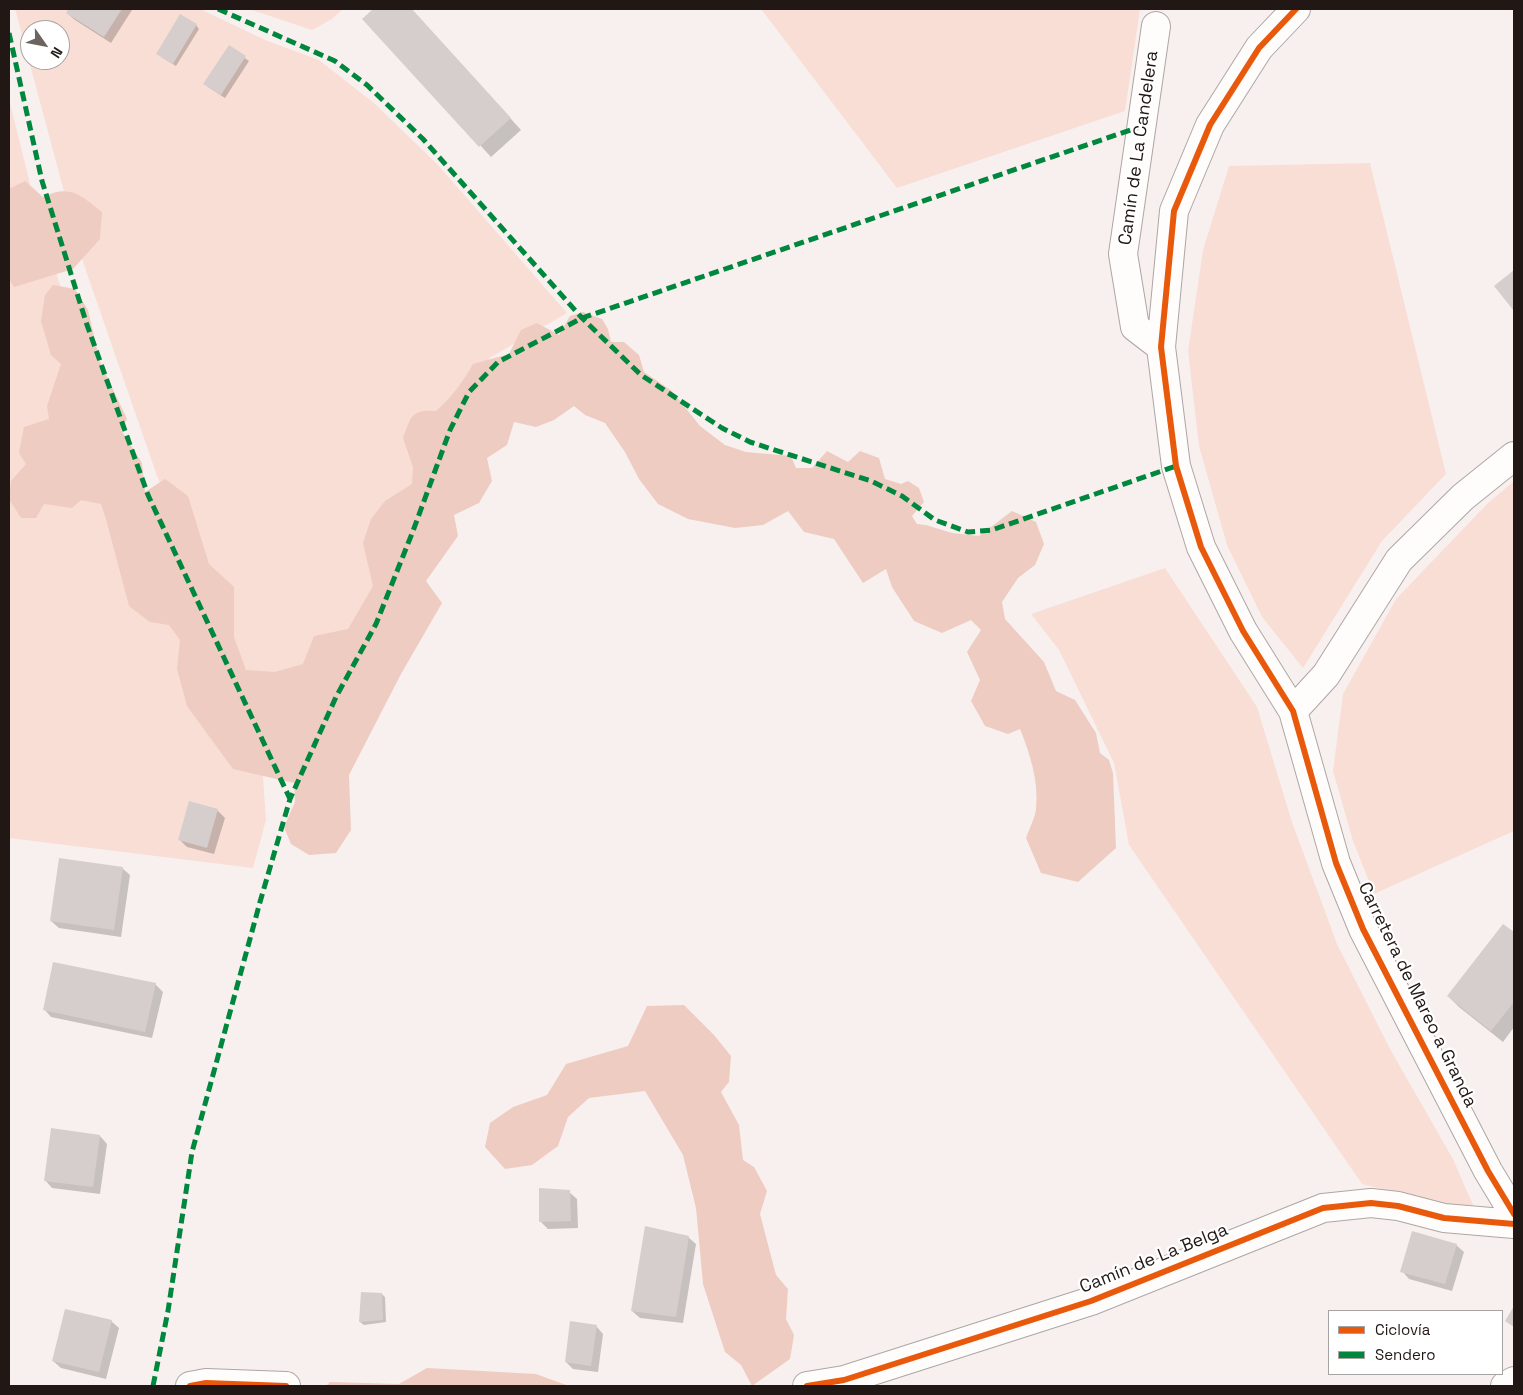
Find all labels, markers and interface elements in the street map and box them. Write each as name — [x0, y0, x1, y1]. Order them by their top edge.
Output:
north arrow — [20, 20, 70, 70]
text: N — [47, 44, 67, 61]
street label: Camín de La Candelera — [1115, 49, 1163, 247]
street label: Carretera de Mareo a Granda — [1353, 879, 1481, 1111]
street label: Camín de La Belga — [1077, 1219, 1231, 1299]
legend — [1328, 1310, 1503, 1375]
text: Ciclovía — [1375, 1320, 1430, 1339]
text: Sendero — [1375, 1345, 1435, 1364]

